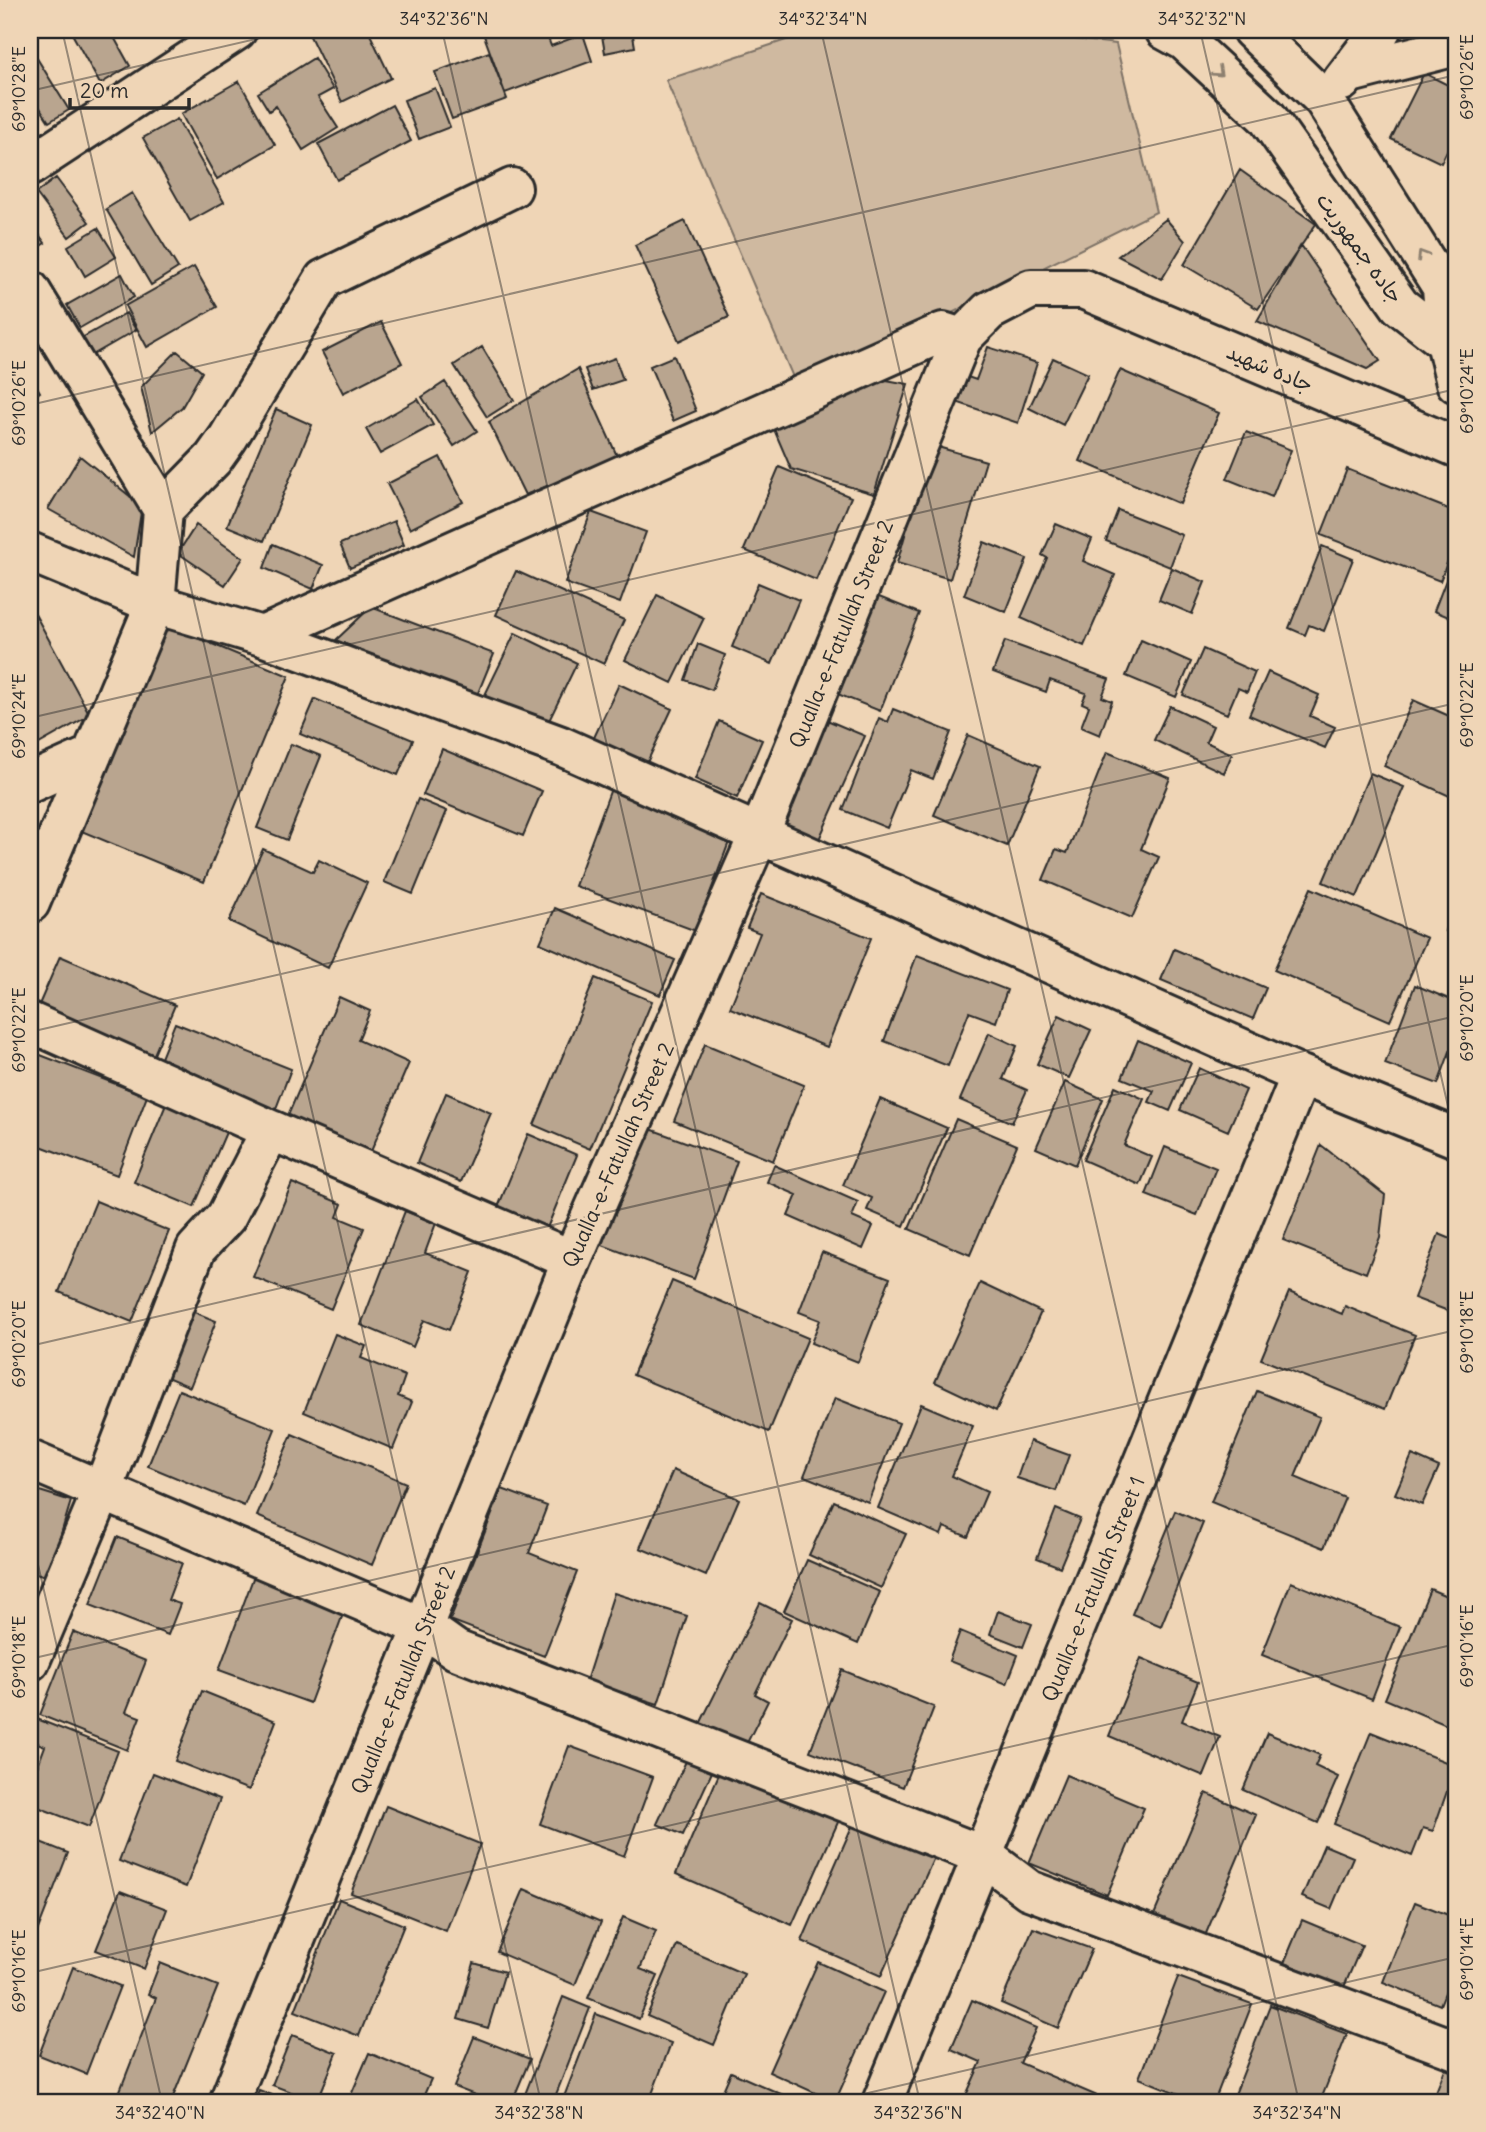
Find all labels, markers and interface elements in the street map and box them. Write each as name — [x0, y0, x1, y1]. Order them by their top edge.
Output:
text: 34°32'36"N — [399, 7, 489, 30]
text: 34°32'34"N — [778, 7, 868, 30]
text: 34°32'32"N — [1158, 7, 1246, 30]
text: 69°10'26"E — [1455, 34, 1478, 120]
text: 69°10'28"E — [7, 46, 30, 132]
one-way arrow — [1210, 64, 1223, 77]
scale bar — [70, 66, 189, 110]
text: 20 m — [80, 77, 129, 104]
street label: جاده جمهوریت — [1310, 187, 1409, 309]
one-way arrow — [1417, 250, 1430, 263]
street label: جاده شهید — [1223, 338, 1317, 398]
text: 69°10'24"E — [1455, 348, 1478, 434]
text: 69°10'26"E — [7, 360, 30, 446]
street label: Qualla-e-Fatullah Street 2 — [783, 516, 899, 752]
text: 69°10'22"E — [1455, 662, 1478, 748]
text: 69°10'24"E — [7, 673, 30, 759]
text: 69°10'20"E — [1455, 974, 1478, 1062]
text: 69°10'22"E — [7, 987, 30, 1073]
street label: Qualla-e-Fatullah Street 2 — [556, 1038, 680, 1272]
text: 69°10'18"E — [1455, 1290, 1478, 1374]
text: 69°10'20"E — [7, 1300, 30, 1388]
street label: Qualla-e-Fatullah Street 1 — [1035, 1472, 1151, 1706]
street label: Qualla-e-Fatullah Street 2 — [345, 1562, 461, 1798]
text: 69°10'16"E — [1455, 1604, 1478, 1688]
text: 69°10'18"E — [7, 1615, 30, 1699]
text: 69°10'14"E — [1455, 1917, 1478, 2001]
text: 69°10'16"E — [7, 1929, 30, 2013]
text: 34°32'40"N — [115, 2101, 205, 2124]
text: 34°32'38"N — [494, 2101, 584, 2124]
text: 34°32'36"N — [873, 2101, 963, 2124]
text: 34°32'34"N — [1252, 2101, 1342, 2124]

